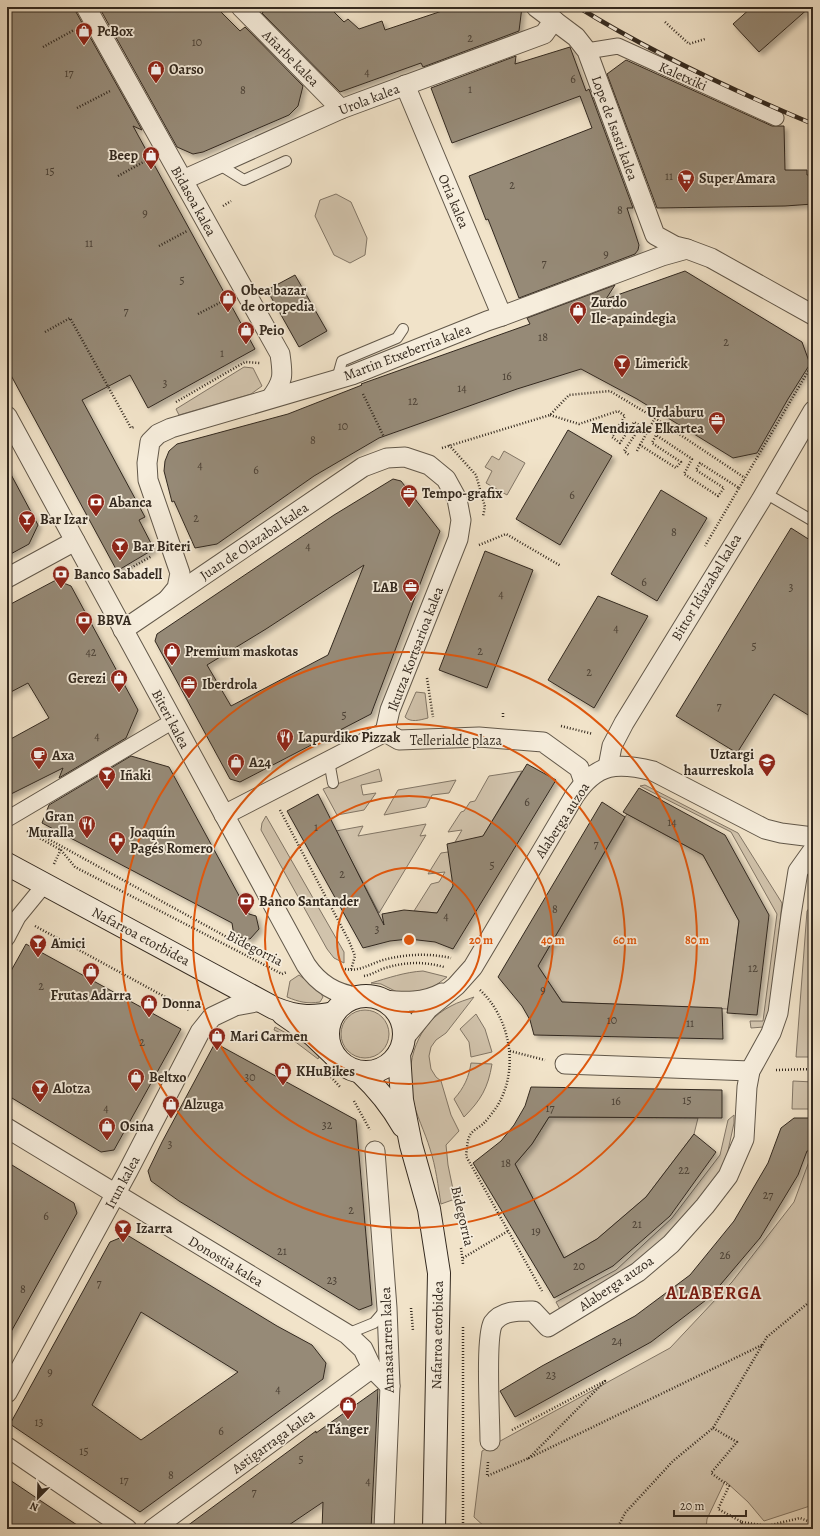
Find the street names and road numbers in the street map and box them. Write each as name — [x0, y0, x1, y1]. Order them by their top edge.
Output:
street label: Añarbe kalea — [257, 25, 324, 91]
street label: Kaletxiki — [656, 57, 710, 96]
street label: Lope de Isasti kalea — [587, 73, 642, 184]
street label: Urola kalea — [336, 79, 403, 120]
street label: Bidasoa kalea — [166, 163, 221, 240]
street label: Oria kalea — [434, 171, 474, 232]
street label: Martin Etxeberria kalea — [341, 319, 474, 386]
street label: Juan de Olazabal kalea — [196, 498, 313, 585]
street label: Bittor Idiazabal kalea — [667, 530, 746, 644]
street label: Ikutza Kortsarioa kalea — [383, 584, 448, 714]
street label: Biteri kalea — [147, 686, 194, 753]
street label: Tellerialde plaza — [410, 731, 503, 750]
street label: Alaberga auzoa — [530, 778, 594, 863]
street label: Nafarroa etorbidea — [88, 903, 194, 971]
street label: Bidegorria — [223, 926, 287, 971]
street label: Irun kalea — [101, 1152, 145, 1212]
street label: Bidegorria — [446, 1184, 479, 1248]
street label: Donostia kalea — [185, 1232, 267, 1292]
street label: Alaberga auzoa — [574, 1251, 658, 1316]
street label: Nafarroa etorbidea — [427, 1280, 448, 1390]
street label: Amasatarren kalea — [376, 1286, 399, 1394]
street label: Astigarraga kalea — [227, 1405, 319, 1479]

